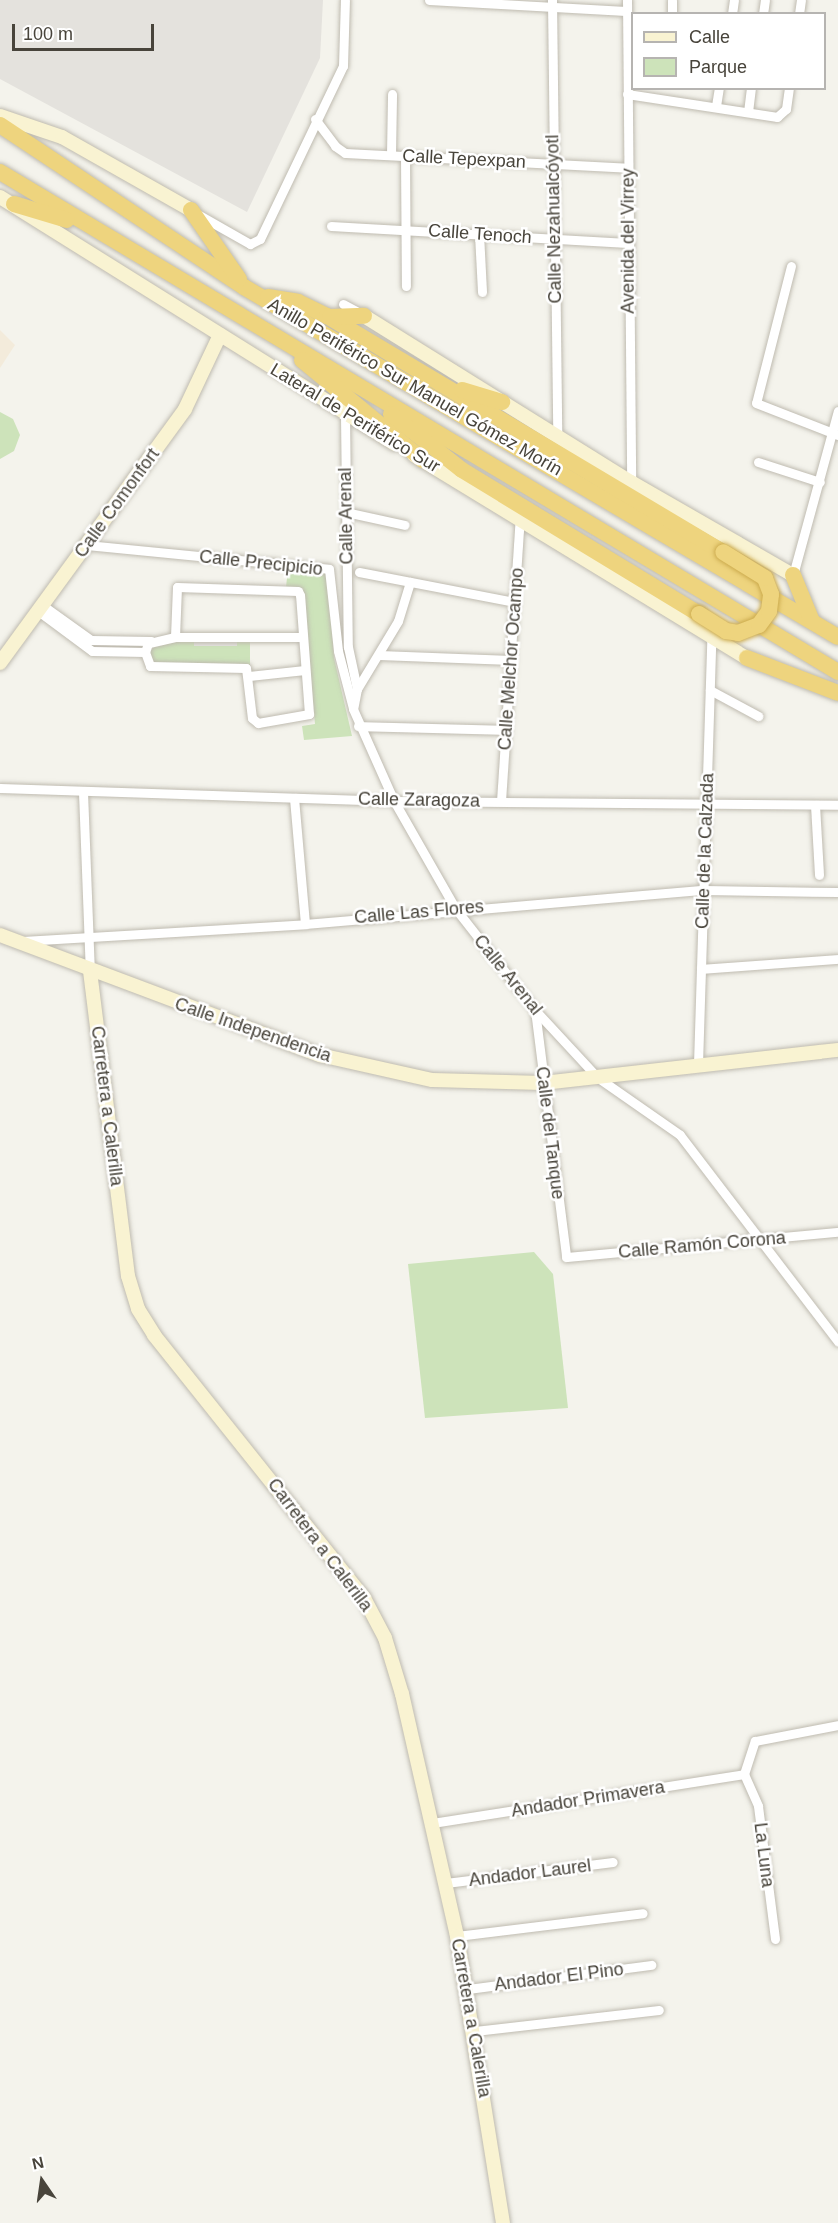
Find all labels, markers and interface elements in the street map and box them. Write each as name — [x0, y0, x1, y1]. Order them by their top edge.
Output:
scale bar — [15, 12, 158, 50]
legend — [631, 12, 826, 90]
text: 100 m — [23, 24, 73, 44]
text: Calle — [689, 27, 730, 47]
text: Parque — [689, 57, 747, 77]
street label: Calle Nezahualcóyotl — [542, 134, 566, 304]
street label: Calle Tepexpan — [401, 145, 527, 173]
street label: Avenida del Virrey — [617, 168, 639, 314]
street label: Calle Tenoch — [427, 220, 533, 248]
street label: Anillo Periférico Sur Manuel Gómez Morín — [264, 294, 566, 480]
street label: Lateral de Periférico Sur — [266, 359, 444, 477]
street label: Calle Comonfort — [70, 444, 164, 562]
street label: Calle Arenal — [334, 467, 358, 565]
street label: Calle Precipicio — [198, 546, 324, 580]
street label: Calle Melchor Ocampo — [494, 567, 528, 751]
street label: Calle de la Calzada — [691, 773, 719, 929]
street label: Calle Zaragoza — [358, 788, 480, 812]
street label: Calle Las Flores — [353, 896, 485, 928]
street label: Calle Arenal — [469, 930, 547, 1020]
street label: Calle Independencia — [172, 993, 334, 1067]
street label: Carretera a Calerilla — [86, 1025, 128, 1187]
street label: Calle del Tanque — [531, 1065, 569, 1201]
street label: Calle Ramón Corona — [617, 1227, 787, 1263]
street label: Carretera a Calerilla — [263, 1474, 377, 1616]
street label: Andador Primavera — [510, 1776, 666, 1822]
street label: La Luna — [749, 1821, 779, 1889]
street label: Andador Laurel — [468, 1855, 592, 1891]
street label: Carretera a Calerilla — [446, 1937, 496, 2099]
street label: Andador El Pino — [493, 1958, 625, 1996]
north arrow — [12, 2151, 72, 2211]
text: N — [30, 2153, 45, 2173]

